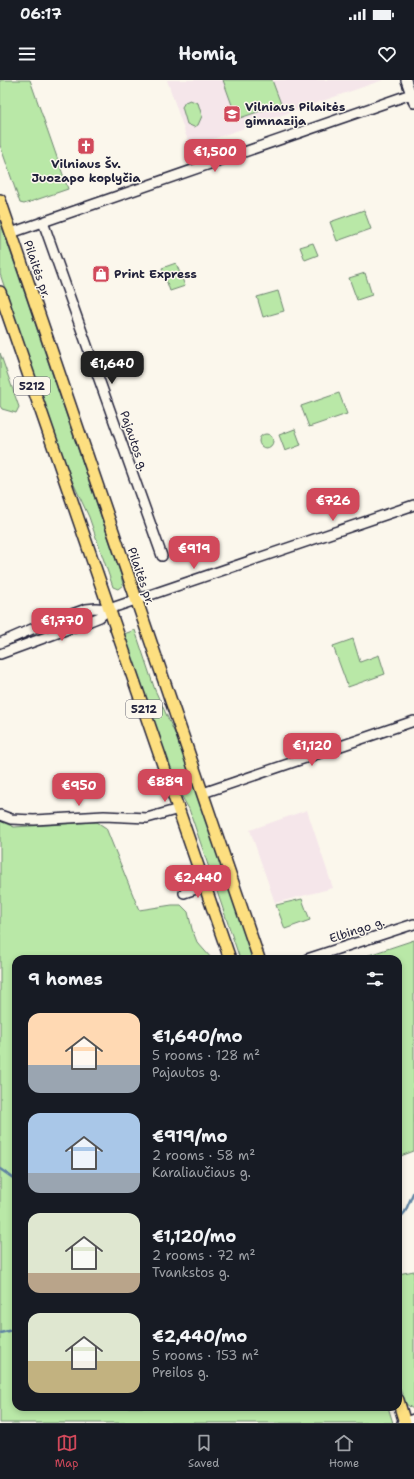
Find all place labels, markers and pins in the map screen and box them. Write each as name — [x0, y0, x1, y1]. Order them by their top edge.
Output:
place label: Vilniaus Pilaitės gimnazija — [245, 99, 345, 129]
school or university icon: Vilniaus Pilaitės gimnazija — [222, 104, 242, 124]
church icon: Vilniaus Šv. Juozapo koplyčia — [76, 136, 96, 156]
pin: €1,500 — [182, 139, 248, 173]
place label: Vilniaus Šv. Juozapo koplyčia — [31, 156, 141, 186]
shop icon: Print Express — [91, 264, 111, 284]
place label: Print Express — [114, 266, 197, 282]
pin: €1,640 — [79, 351, 145, 385]
pin: €726 — [309, 488, 357, 522]
pin: €919 — [170, 536, 218, 570]
pin: €1,770 — [29, 608, 95, 642]
pin: €1,120 — [279, 733, 345, 767]
pin: €889 — [141, 769, 189, 803]
pin: €950 — [55, 773, 103, 807]
pin: €2,440 — [165, 865, 231, 899]

